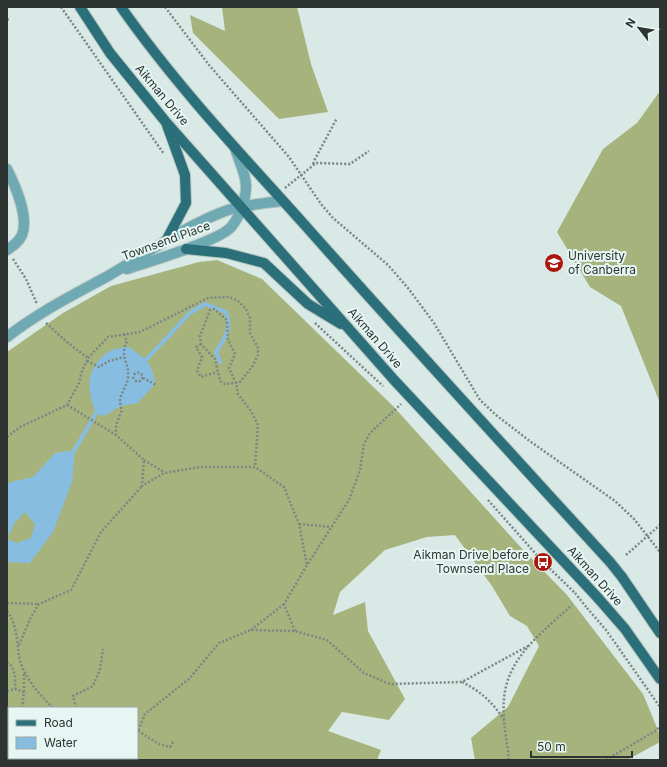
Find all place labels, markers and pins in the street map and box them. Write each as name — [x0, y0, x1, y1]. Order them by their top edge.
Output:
place label: University of Canberra — [568, 248, 636, 277]
school or university icon: University of Canberra — [543, 252, 565, 274]
place label: Aikman Drive before Townsend Place — [413, 547, 529, 576]
bus stop icon: Aikman Drive before Townsend Place — [532, 551, 554, 573]

